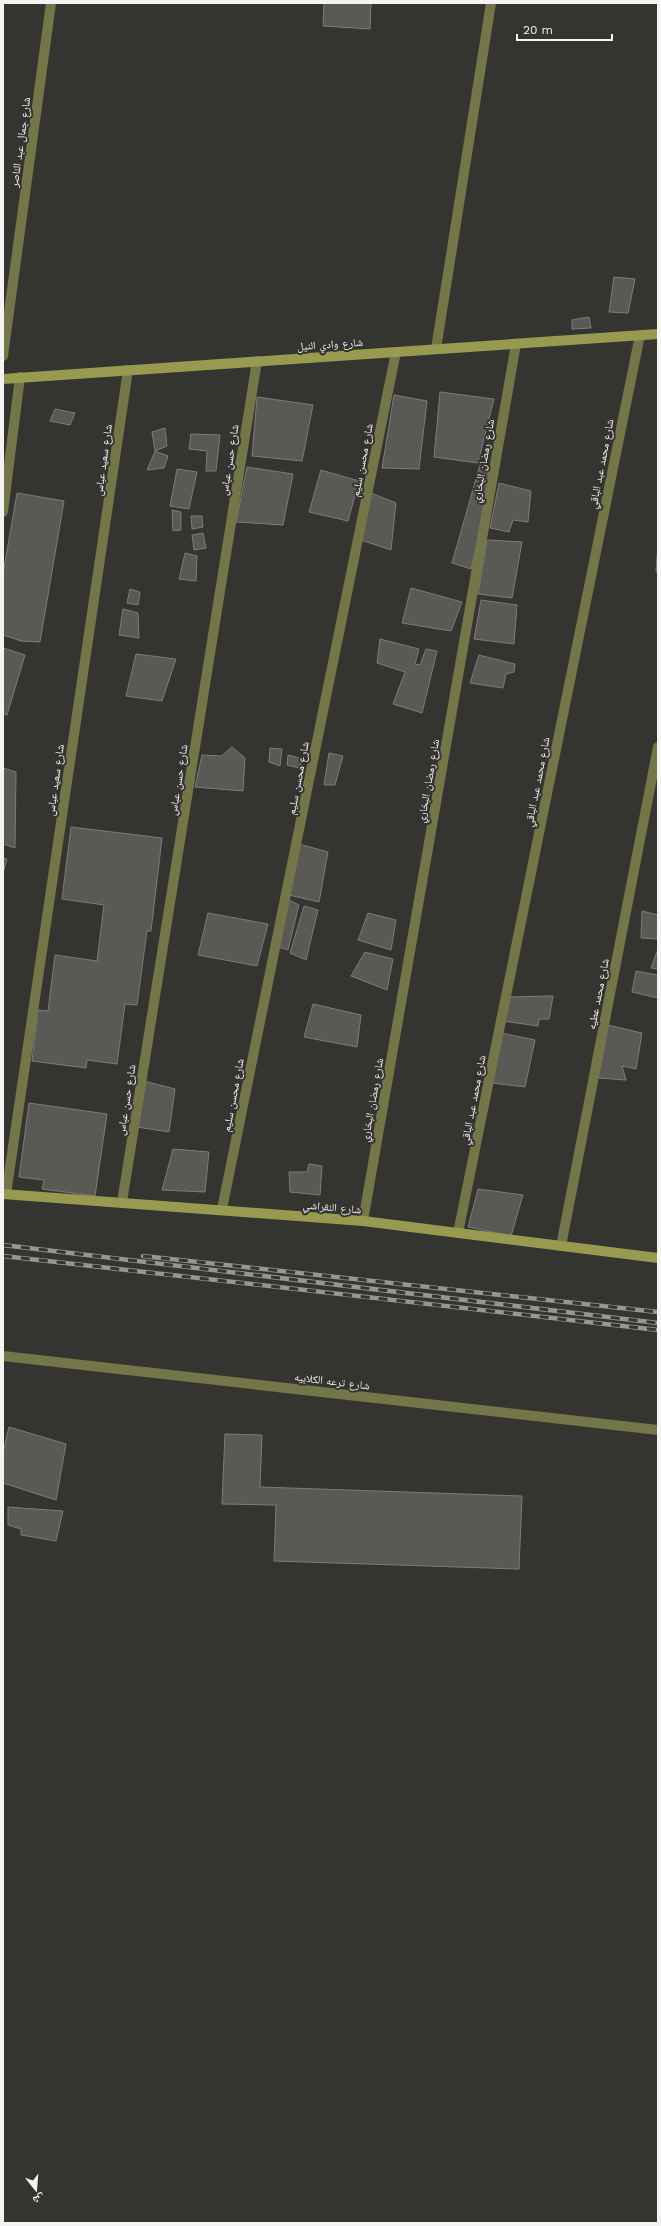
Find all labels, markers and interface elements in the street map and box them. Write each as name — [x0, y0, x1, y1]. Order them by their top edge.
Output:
scale bar — [517, 16, 612, 42]
text: 20 m — [523, 23, 553, 37]
street label: شارع جمال عبد الناصر — [8, 96, 33, 189]
street label: شارع وادي النيل — [297, 336, 364, 355]
street label: شارع رمضان البخاري — [470, 418, 499, 504]
street label: شارع محمد عبد الباقي — [586, 418, 618, 511]
street label: شارع محسن سليم — [349, 422, 377, 498]
street label: شارع سعيد عباس — [92, 423, 115, 497]
street label: شارع حسن عباس — [217, 424, 242, 497]
street label: شارع محمد عبد الباقي — [522, 736, 554, 829]
street label: شارع رمضان البخاري — [415, 738, 444, 824]
street label: شارع محسن سليم — [285, 740, 313, 816]
street label: شارع سعيد عباس — [44, 743, 67, 817]
street label: شارع حسن عباس — [166, 744, 191, 817]
street label: شارع محمد عطيه — [585, 958, 612, 1031]
street label: شارع محمد عبد الباقي — [458, 1054, 490, 1147]
street label: شارع محسن سليم — [220, 1057, 248, 1133]
street label: شارع رمضان البخاري — [359, 1057, 388, 1143]
street label: شارع حسن عباس — [114, 1064, 139, 1137]
street label: شارع النقراشي — [302, 1198, 362, 1218]
street label: شارع ترعه الكلابيه — [294, 1370, 370, 1393]
north arrow — [16, 2170, 56, 2210]
text: ش — [31, 2190, 46, 2207]

